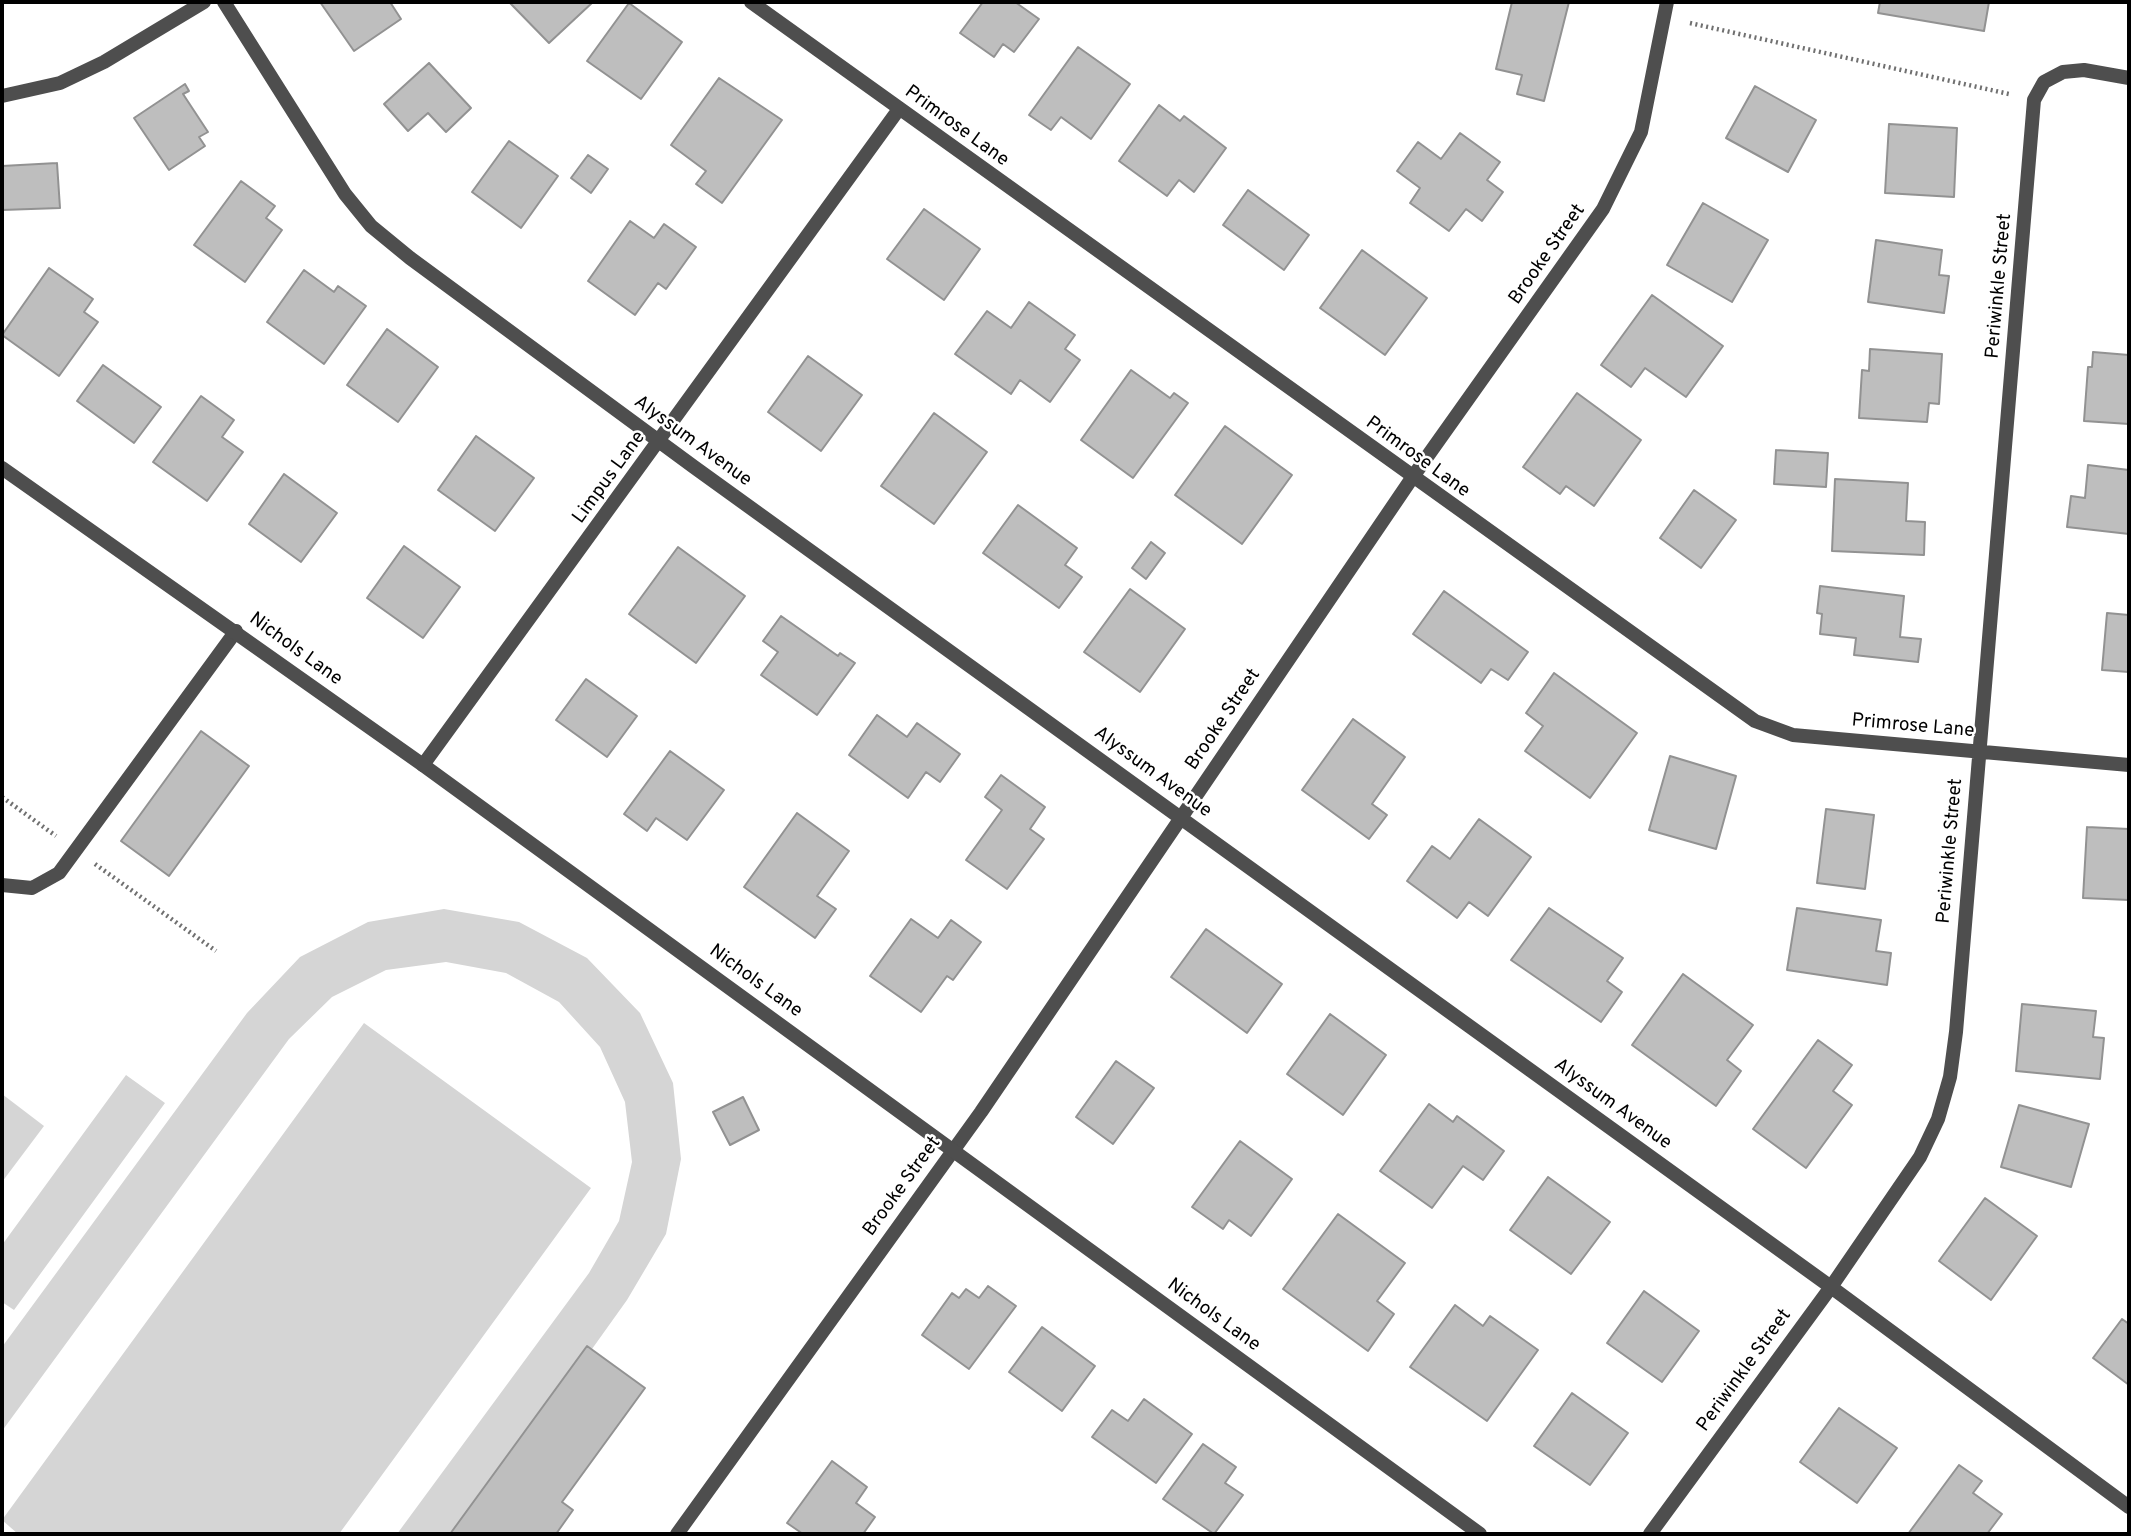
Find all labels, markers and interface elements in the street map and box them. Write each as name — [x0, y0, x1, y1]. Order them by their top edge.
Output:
street label: Primrose Lane — [899, 82, 1013, 172]
street label: Brooke Street — [1505, 200, 1591, 310]
street label: Periwinkle Street — [1982, 212, 2018, 360]
street label: Alyssum Avenue — [629, 392, 755, 492]
street label: Primrose Lane — [1360, 413, 1474, 503]
street label: Limpus Lane — [569, 427, 651, 529]
street label: Nichols Lane — [244, 609, 346, 691]
street label: Brooke Street — [1182, 665, 1266, 775]
street label: Primrose Lane — [1851, 710, 1975, 744]
street label: Alyssum Avenue — [1089, 723, 1215, 823]
street label: Periwinkle Street — [1933, 777, 1969, 925]
street label: Nichols Lane — [704, 941, 806, 1023]
street label: Alyssum Avenue — [1549, 1055, 1675, 1155]
street label: Brooke Street — [859, 1133, 947, 1241]
street label: Nichols Lane — [1162, 1275, 1264, 1357]
street label: Periwinkle Street — [1693, 1305, 1797, 1437]

